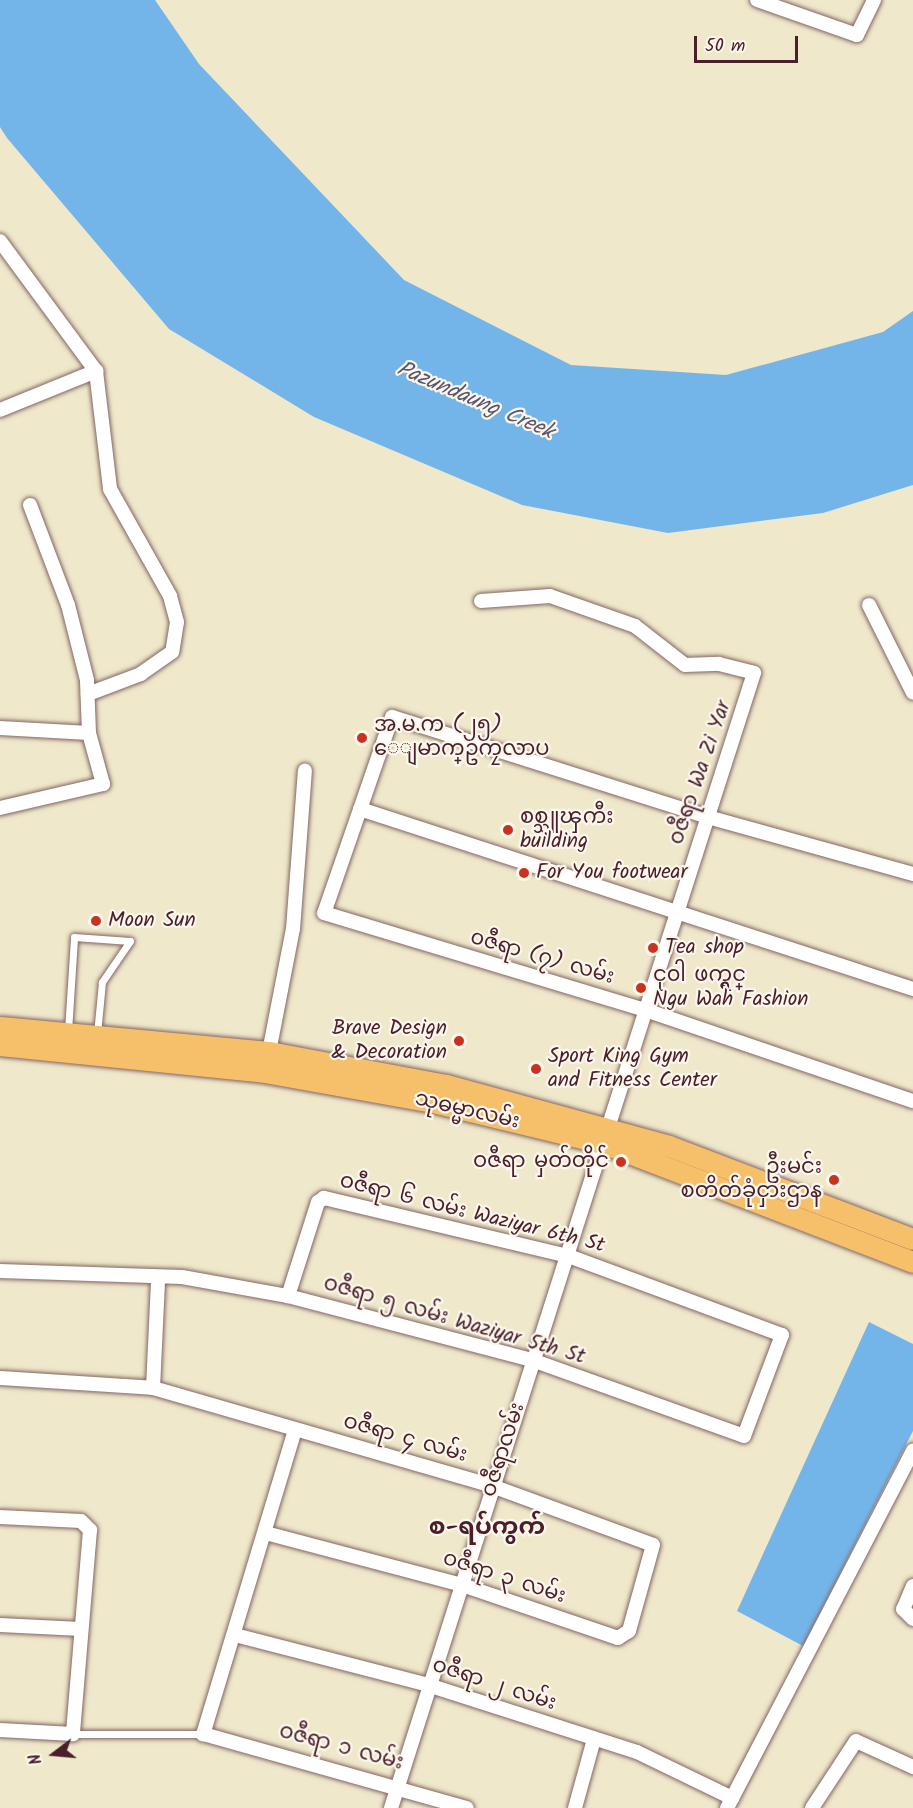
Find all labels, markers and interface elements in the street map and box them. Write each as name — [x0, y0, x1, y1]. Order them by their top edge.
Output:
scale bar — [697, 24, 800, 62]
text: 50 m — [705, 32, 745, 61]
water label: Pazundaung Creek — [393, 356, 557, 446]
street label: ၀ဇီရာ Wa Zi Yar — [665, 698, 737, 848]
place label: အ.မ.က (၂၅) ေျမာက္ဥကၠလာပ — [374, 713, 550, 763]
marker: အ.မ.က (၂၅) ေျမာက္ဥကၠလာပ — [355, 731, 369, 745]
place label: စစ္သူၾကီး building — [520, 805, 614, 855]
marker: စစ္သူၾကီး building — [501, 823, 515, 837]
place label: For You footwear — [536, 860, 687, 886]
marker: For You footwear — [517, 866, 531, 880]
place label: Moon Sun — [108, 908, 196, 934]
marker: Moon Sun — [89, 914, 103, 928]
street label: ၀ဇီရာ (၇) လမ်း — [467, 925, 617, 991]
place label: Tea shop — [665, 935, 744, 961]
marker: Tea shop — [646, 941, 660, 955]
place label: ငု၀ါ ဖက္ရွင္ Ngu Wah Fashion — [653, 963, 808, 1013]
marker: ငု၀ါ ဖက္ရွင္ Ngu Wah Fashion — [634, 981, 648, 995]
place label: Brave Design & Decoration — [331, 1016, 447, 1066]
marker: Brave Design & Decoration — [452, 1034, 466, 1048]
place label: Sport King Gym and Fitness Center — [548, 1044, 717, 1094]
marker: Sport King Gym and Fitness Center — [529, 1062, 543, 1076]
street label: သုဓမ္မာလမ်း — [412, 1087, 522, 1135]
place label: ဝဇီရာ မှတ်တိုင် — [473, 1149, 609, 1175]
marker: ဝဇီရာ မှတ်တိုင် — [614, 1155, 628, 1169]
place label: ဦးမင်း စတိတ်ခုံငှားဌာန — [681, 1155, 822, 1205]
street label: ဝဇီရာ ၆ လမ်း Waziyar 6th St — [337, 1169, 607, 1259]
marker: ဦးမင်း စတိတ်ခုံငှားဌာန — [827, 1173, 841, 1187]
street label: ဝဇီရာ ၅ လမ်း Waziyar 5th St — [320, 1272, 588, 1370]
street label: ဝဇီရာလမ်း — [477, 1400, 531, 1500]
street label: ဝဇီရာ ၄ လမ်း — [340, 1409, 470, 1469]
district label: စ-ရပ်ကွက် — [429, 1514, 545, 1542]
street label: ဝဇီရာ ၃ လမ်း — [439, 1546, 569, 1610]
street label: ဝဇီရာ ၂ လမ်း — [429, 1653, 559, 1717]
street label: ဝဇီရာ ၁ လမ်း — [276, 1719, 406, 1777]
north arrow — [24, 1724, 84, 1784]
text: N — [23, 1751, 50, 1767]

